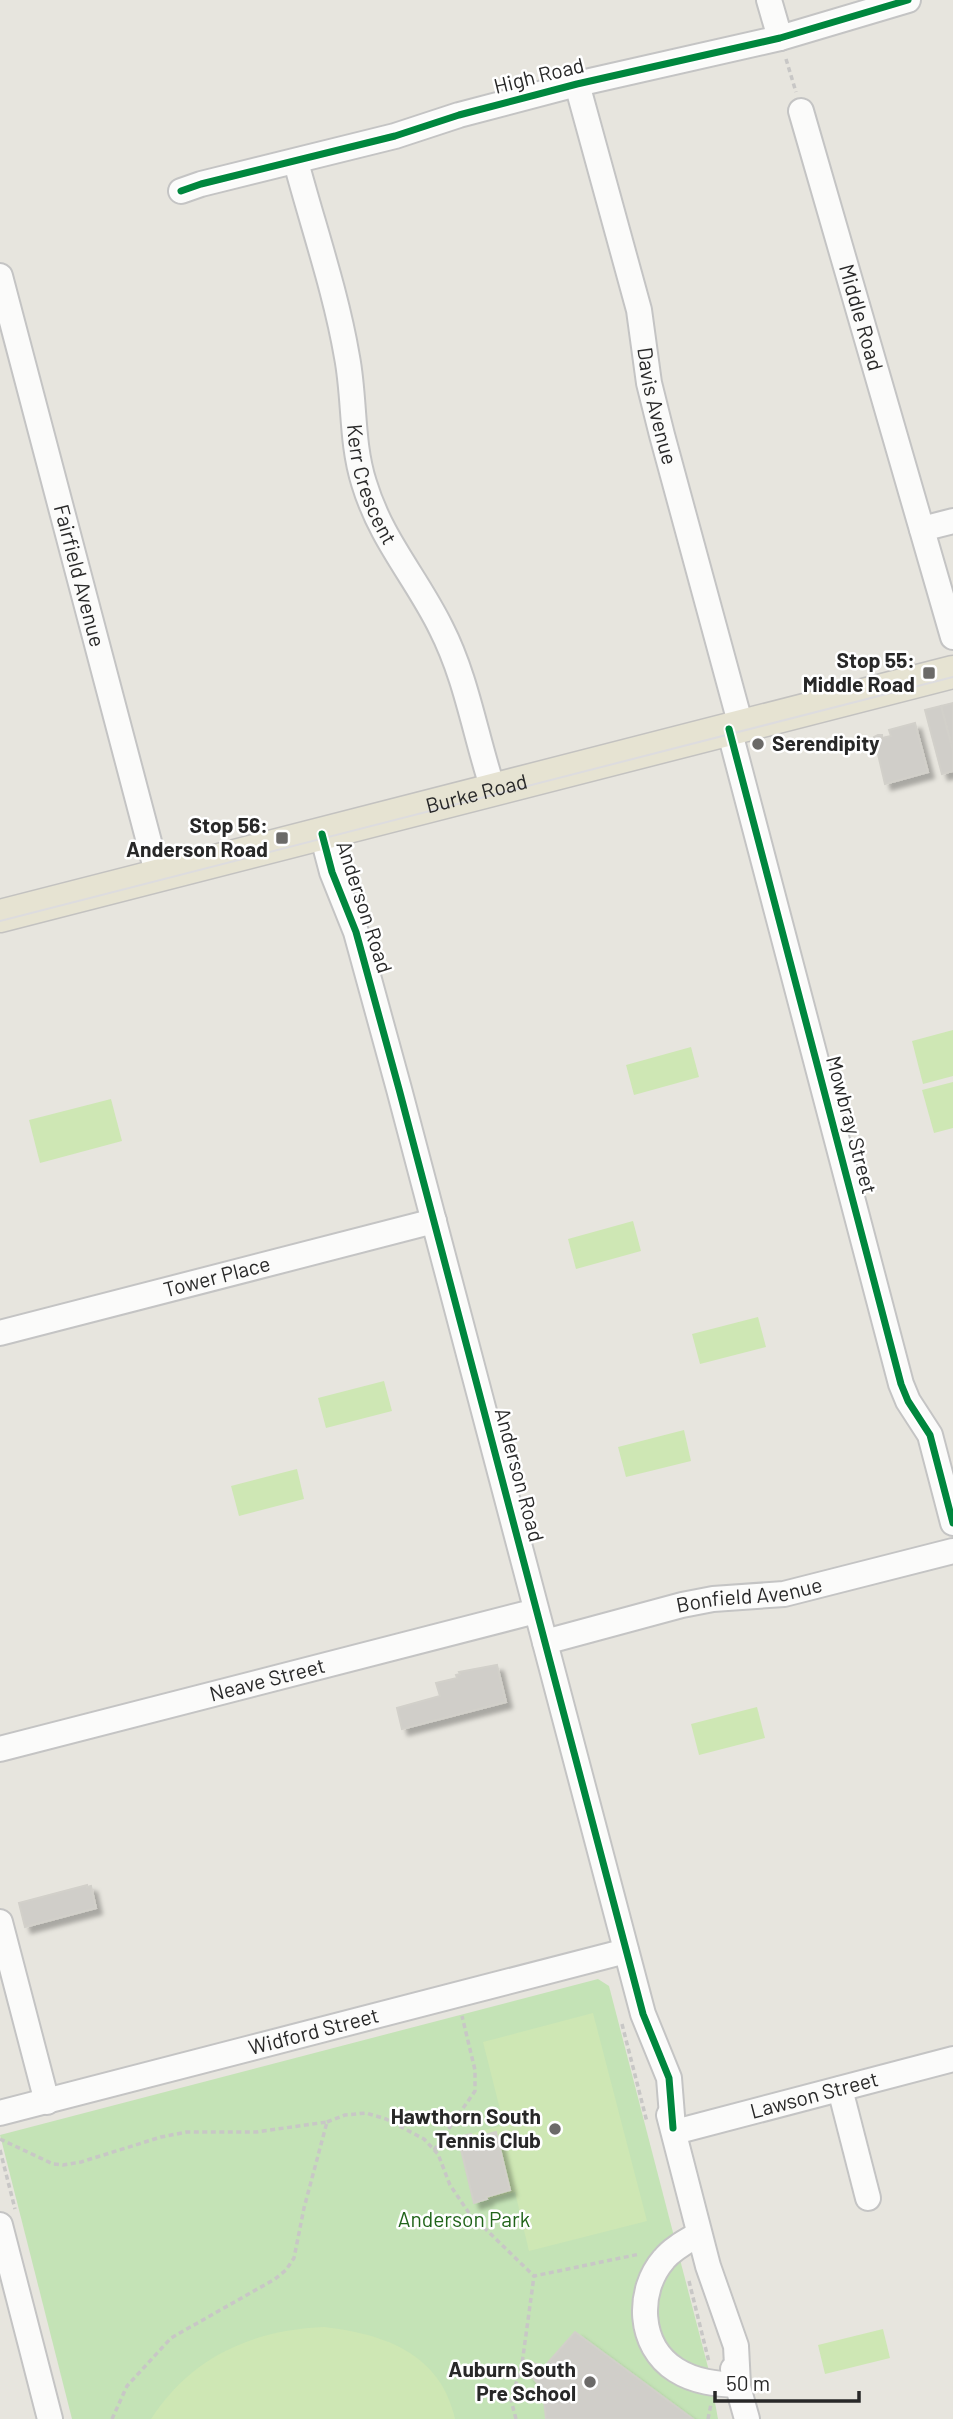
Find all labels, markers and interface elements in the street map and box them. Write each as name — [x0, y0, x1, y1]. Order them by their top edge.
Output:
street label: High Road — [491, 51, 586, 98]
street label: Middle Road — [835, 261, 889, 373]
street label: Davis Avenue — [633, 345, 683, 467]
street label: Kerr Crescent — [343, 423, 403, 548]
street label: Fairfield Avenue — [50, 501, 111, 649]
place label: Stop 55: Middle Road — [803, 647, 915, 696]
marker: Stop 55: Middle Road — [921, 665, 937, 681]
place label: Serendipity — [772, 730, 880, 755]
marker: Serendipity — [750, 736, 766, 752]
street label: Burke Road — [423, 768, 530, 817]
place label: Stop 56: Anderson Road — [126, 812, 268, 861]
marker: Stop 56: Anderson Road — [274, 830, 290, 846]
street label: Anderson Road — [332, 837, 399, 976]
street label: Mowbray Street — [822, 1053, 883, 1196]
street label: Tower Place — [160, 1250, 273, 1301]
street label: Anderson Road — [491, 1405, 550, 1544]
street label: Bonfield Avenue — [674, 1571, 825, 1617]
street label: Neave Street — [207, 1652, 327, 1706]
street label: Widford Street — [245, 2002, 381, 2059]
street label: Lawson Street — [747, 2065, 881, 2123]
place label: Hawthorn South Tennis Club — [391, 2103, 541, 2152]
marker: Hawthorn South Tennis Club — [547, 2121, 563, 2137]
park label: Anderson Park — [398, 2206, 530, 2231]
place label: Auburn South Pre School — [448, 2356, 576, 2405]
scale bar — [715, 2360, 858, 2404]
text: 50 m — [726, 2370, 770, 2395]
marker: Auburn South Pre School — [582, 2374, 598, 2390]

